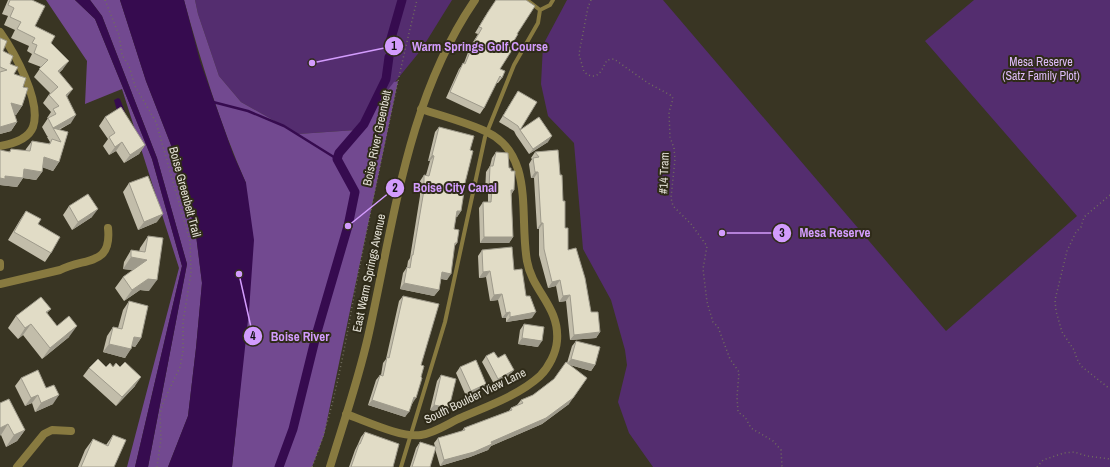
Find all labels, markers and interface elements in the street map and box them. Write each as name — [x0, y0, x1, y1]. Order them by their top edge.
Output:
callout: Warm Springs Golf Course — [384, 34, 556, 59]
text: 1 — [391, 38, 397, 54]
text: Warm Springs Golf Course — [412, 38, 548, 55]
park label: Mesa Reserve (Satz Family Plot) — [1002, 54, 1080, 84]
street label: Boise River Greenbelt — [359, 88, 395, 187]
street label: Boise Greenbelt Trail — [165, 145, 205, 239]
street label: #14 Tram — [655, 152, 673, 194]
callout: Boise City Canal — [385, 175, 505, 200]
text: Boise City Canal — [413, 179, 497, 196]
text: 2 — [392, 180, 398, 196]
street label: East Warm Springs Avenue — [349, 212, 389, 334]
callout: Mesa Reserve — [772, 220, 879, 245]
text: Mesa Reserve — [799, 224, 871, 241]
text: 3 — [779, 225, 785, 241]
callout: Boise River — [243, 324, 337, 349]
text: 4 — [250, 328, 256, 344]
text: Boise River — [271, 328, 330, 345]
street label: South Boulder View Lane — [421, 364, 529, 428]

